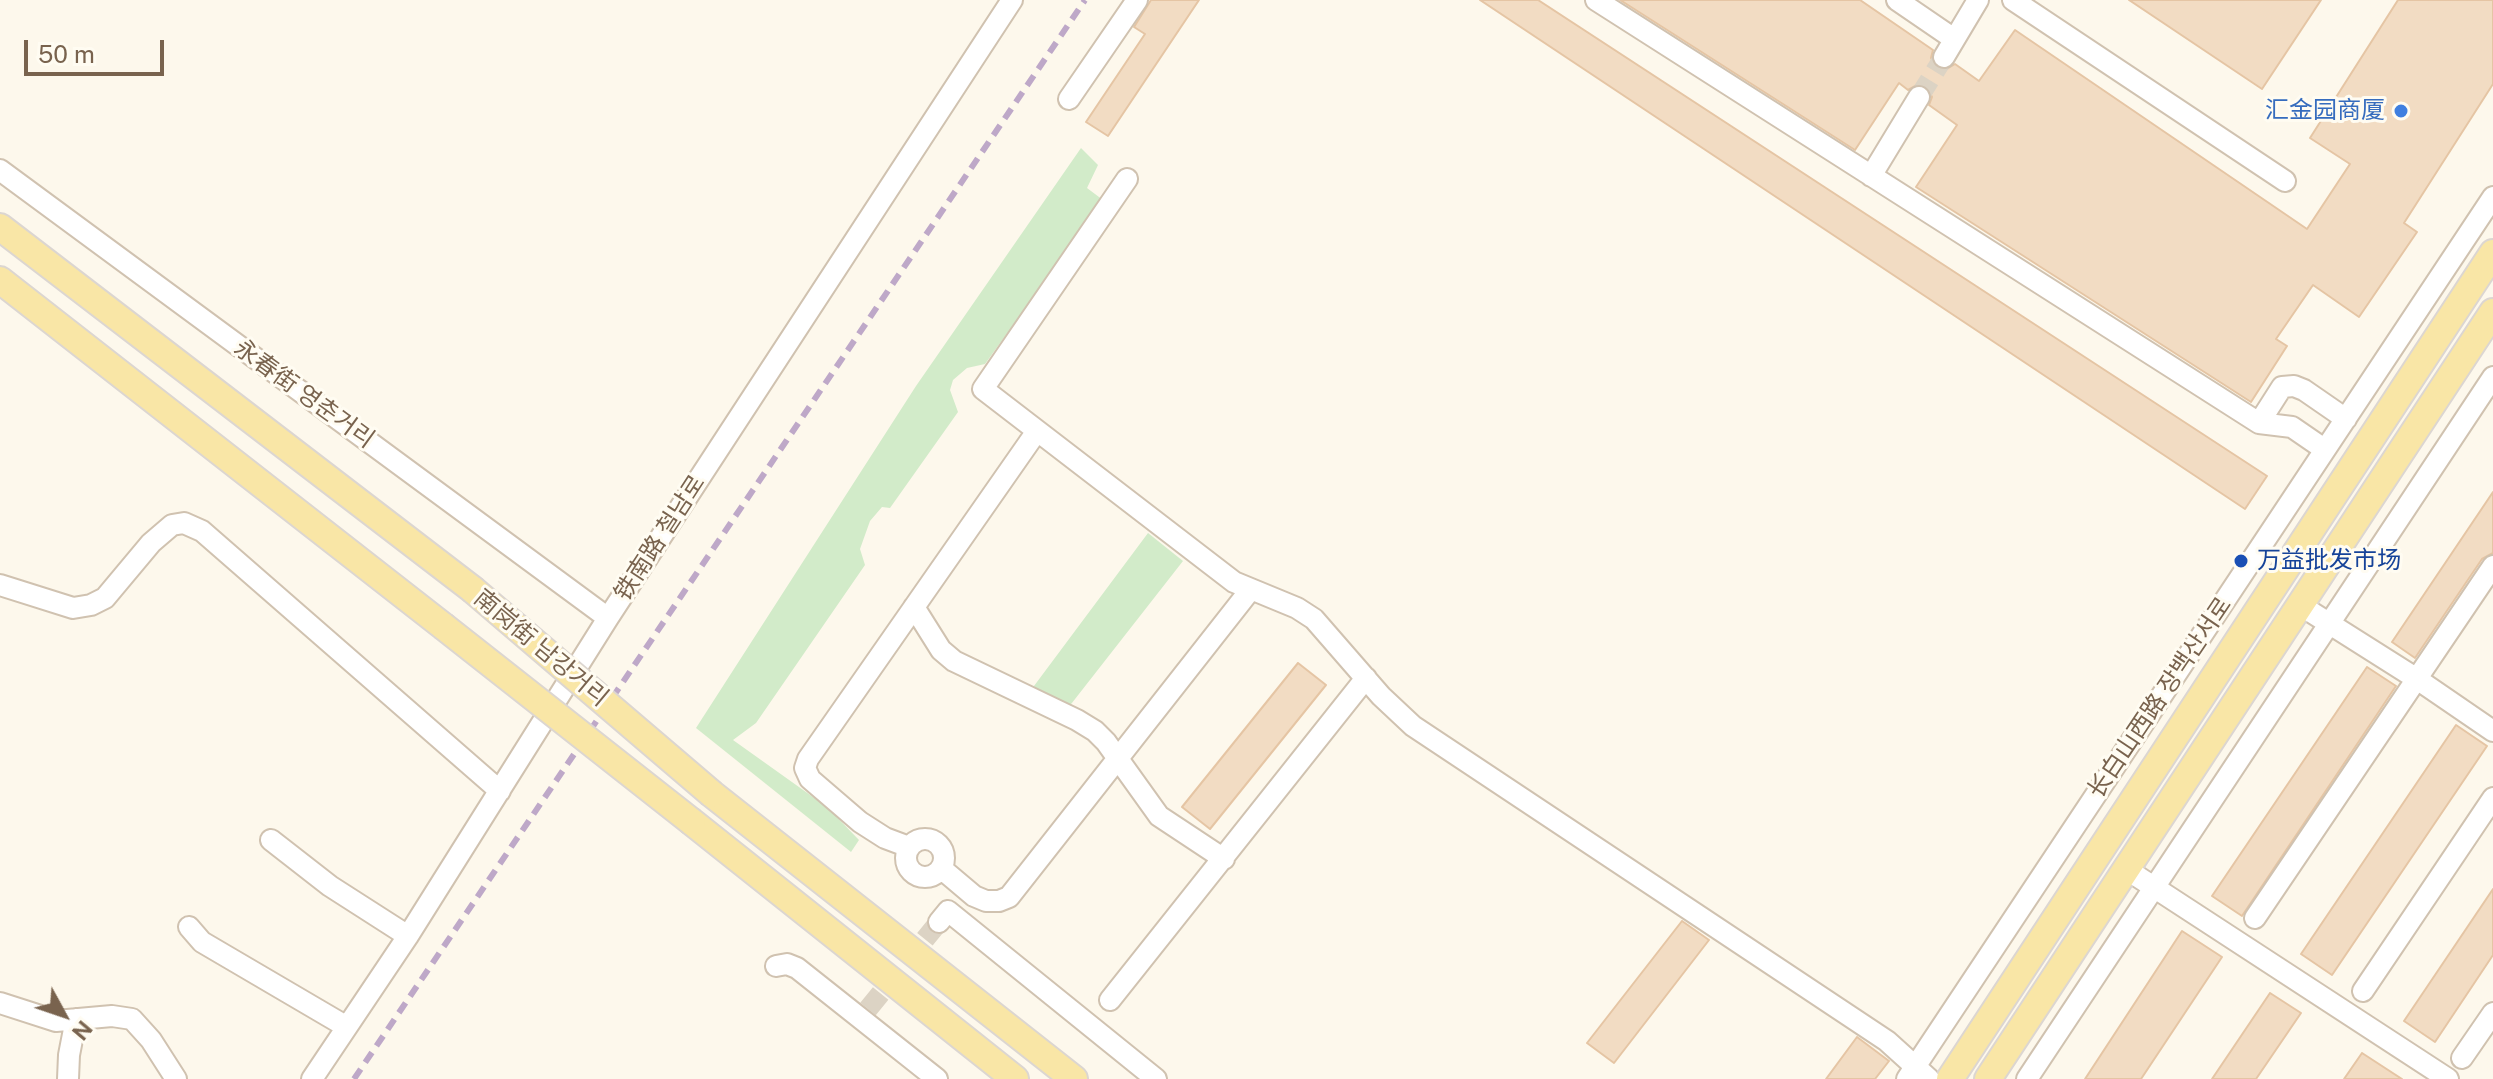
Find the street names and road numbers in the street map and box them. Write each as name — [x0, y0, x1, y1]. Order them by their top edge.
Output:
street label: 永春街 영춘거리 — [228, 334, 380, 454]
street label: 铁南路 철남로 — [609, 470, 711, 606]
street label: 南岗街 남강거리 — [468, 584, 614, 712]
street label: 长白山西路 장백산서로 — [2082, 592, 2238, 804]

